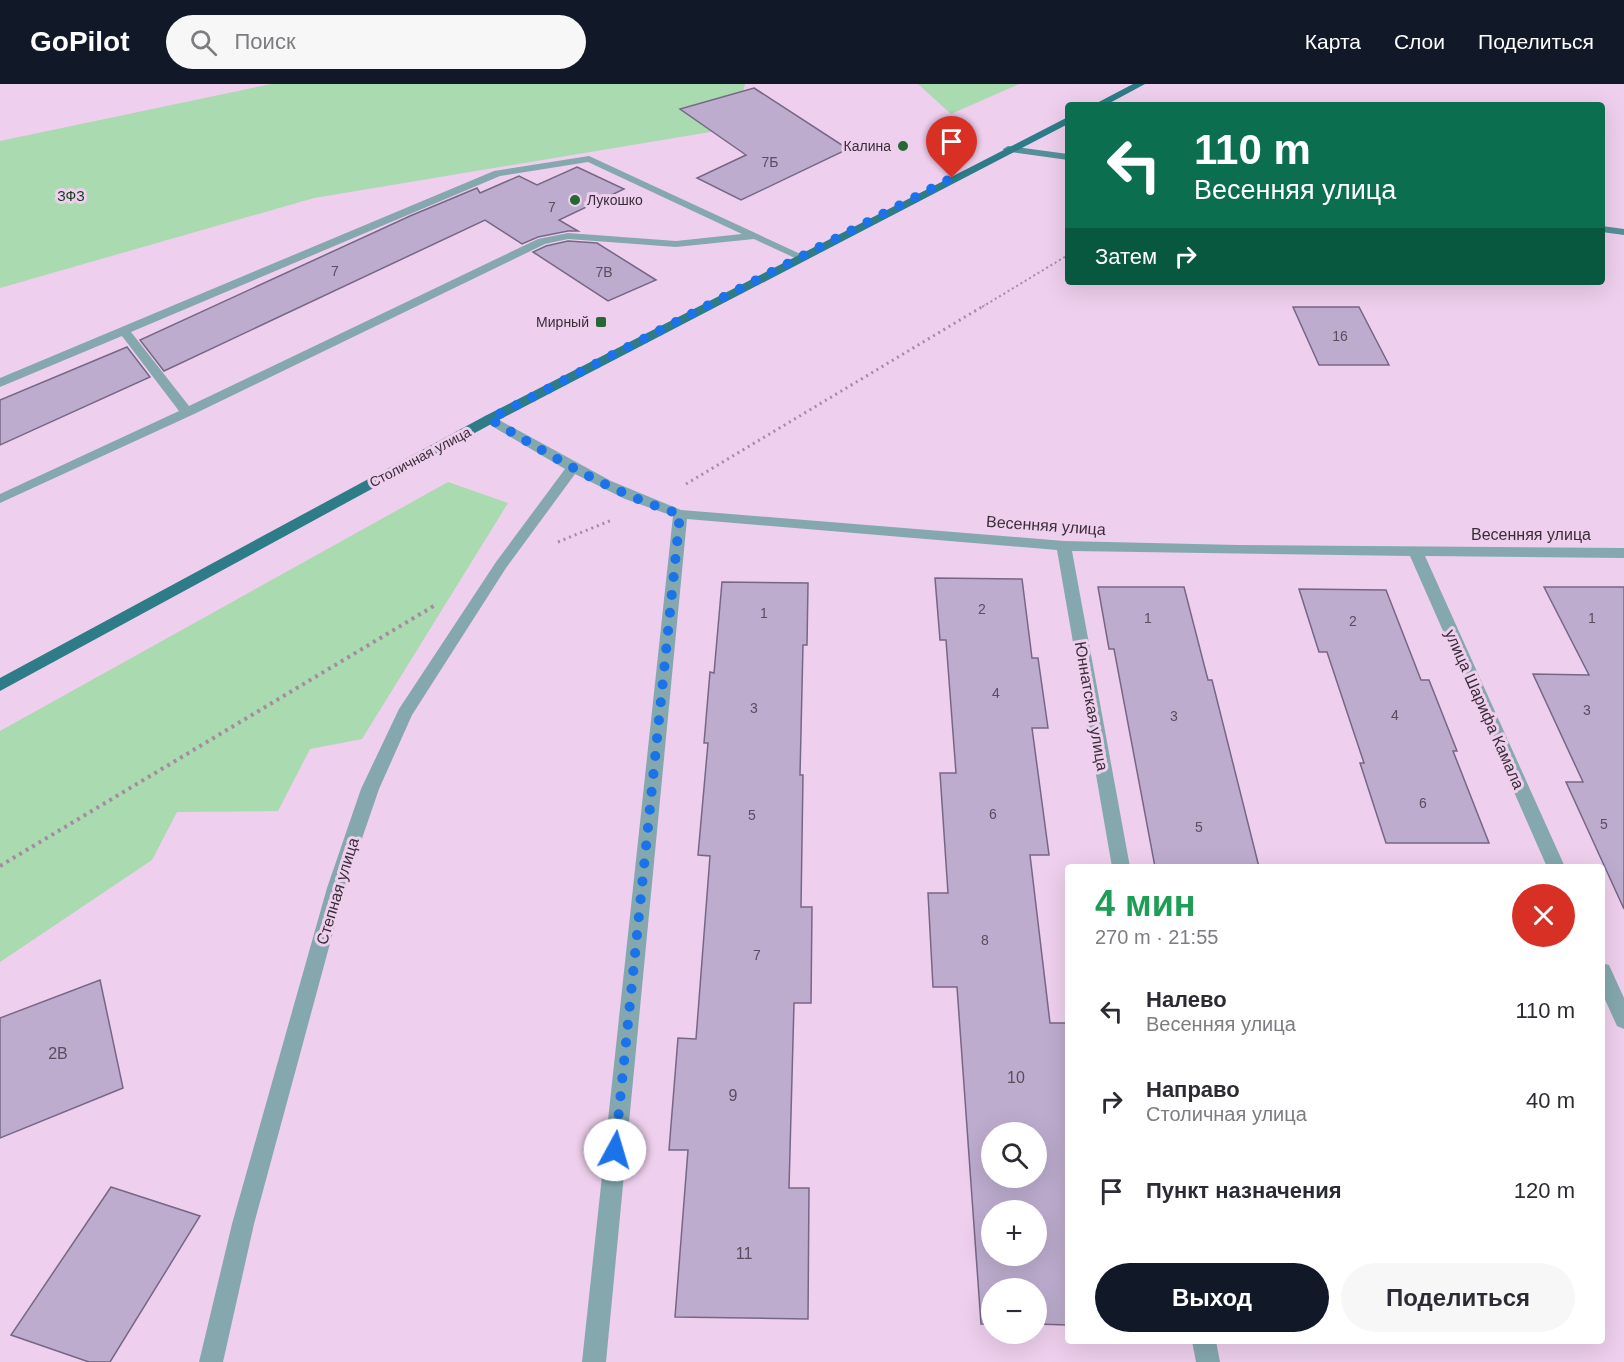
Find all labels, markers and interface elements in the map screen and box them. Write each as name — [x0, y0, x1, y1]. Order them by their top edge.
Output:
search box — [166, 15, 586, 69]
text: GoPilot — [30, 26, 130, 57]
icon: search — [187, 26, 220, 59]
text: Поиск — [235, 29, 296, 54]
text: Карта — [1305, 30, 1361, 53]
text: Слои — [1394, 30, 1445, 53]
text: Поделиться — [1478, 30, 1594, 53]
pin — [926, 116, 977, 178]
icon: arrive — [935, 125, 968, 158]
icon: left — [1095, 126, 1173, 204]
text: 110 m — [1194, 126, 1311, 173]
place label: Калина — [844, 138, 891, 154]
marker: Калина — [896, 139, 910, 153]
house number: 7Б — [762, 154, 778, 170]
text: Весенняя улица — [1194, 175, 1396, 205]
park label: ЗФЗ — [57, 188, 85, 204]
place label: Лукошко — [587, 192, 643, 208]
marker: Лукошко — [568, 193, 582, 207]
house number: 7 — [548, 199, 556, 215]
icon: right — [1169, 240, 1202, 273]
text: Затем — [1095, 244, 1157, 269]
house number: 7 — [331, 263, 339, 279]
house number: 7В — [595, 264, 613, 280]
place label: Мирный — [536, 314, 589, 330]
marker: Мирный — [594, 315, 608, 329]
house number: 16 — [1332, 328, 1348, 344]
street label: Столичная улица — [367, 423, 474, 490]
street label: Весенняя улица — [986, 513, 1106, 538]
street label: Весенняя улица — [1471, 526, 1591, 543]
house number: 2 — [978, 601, 986, 617]
house number: 1 — [760, 605, 768, 621]
house number: 1 — [1144, 610, 1152, 626]
house number: 1 — [1588, 610, 1596, 626]
house number: 2 — [1349, 613, 1357, 629]
street label: улица Шарифа Камала — [1442, 627, 1527, 792]
street label: Юннатская улица — [1072, 640, 1111, 772]
house number: 4 — [992, 685, 1000, 701]
house number: 3 — [750, 700, 758, 716]
house number: 3 — [1583, 702, 1591, 718]
house number: 4 — [1391, 707, 1399, 723]
house number: 3 — [1170, 708, 1178, 724]
house number: 6 — [1419, 795, 1427, 811]
house number: 6 — [989, 806, 997, 822]
house number: 5 — [748, 807, 756, 823]
house number: 5 — [1600, 816, 1608, 832]
house number: 5 — [1195, 819, 1203, 835]
street label: Степная улица — [313, 835, 362, 947]
text: 4 мин — [1095, 883, 1196, 924]
button: close — [1512, 884, 1575, 947]
text: 270 m · 21:55 — [1095, 926, 1218, 948]
house number: 8 — [981, 932, 989, 948]
house number: 7 — [753, 947, 761, 963]
text: Налево — [1146, 987, 1227, 1012]
icon: left — [1095, 995, 1128, 1028]
text: 110 m — [1515, 998, 1575, 1023]
text: Весенняя улица — [1146, 1013, 1296, 1035]
house number: 2В — [48, 1045, 68, 1062]
house number: 10 — [1007, 1069, 1025, 1086]
text: Направо — [1146, 1077, 1240, 1102]
icon: right — [1095, 1085, 1128, 1118]
house number: 9 — [729, 1087, 738, 1104]
text: 40 m — [1526, 1088, 1575, 1113]
text: Столичная улица — [1146, 1103, 1307, 1125]
position arrow — [583, 1118, 647, 1182]
map controls — [981, 1122, 1047, 1344]
button: search — [981, 1122, 1047, 1188]
icon: arrive — [1095, 1175, 1128, 1208]
text: Пункт назначения — [1146, 1178, 1342, 1203]
text: 120 m — [1514, 1178, 1575, 1203]
button: + — [981, 1200, 1047, 1266]
house number: 11 — [736, 1245, 752, 1262]
button: Выход — [1095, 1263, 1329, 1332]
button: Поделиться — [1341, 1263, 1575, 1332]
button: − — [981, 1278, 1047, 1344]

